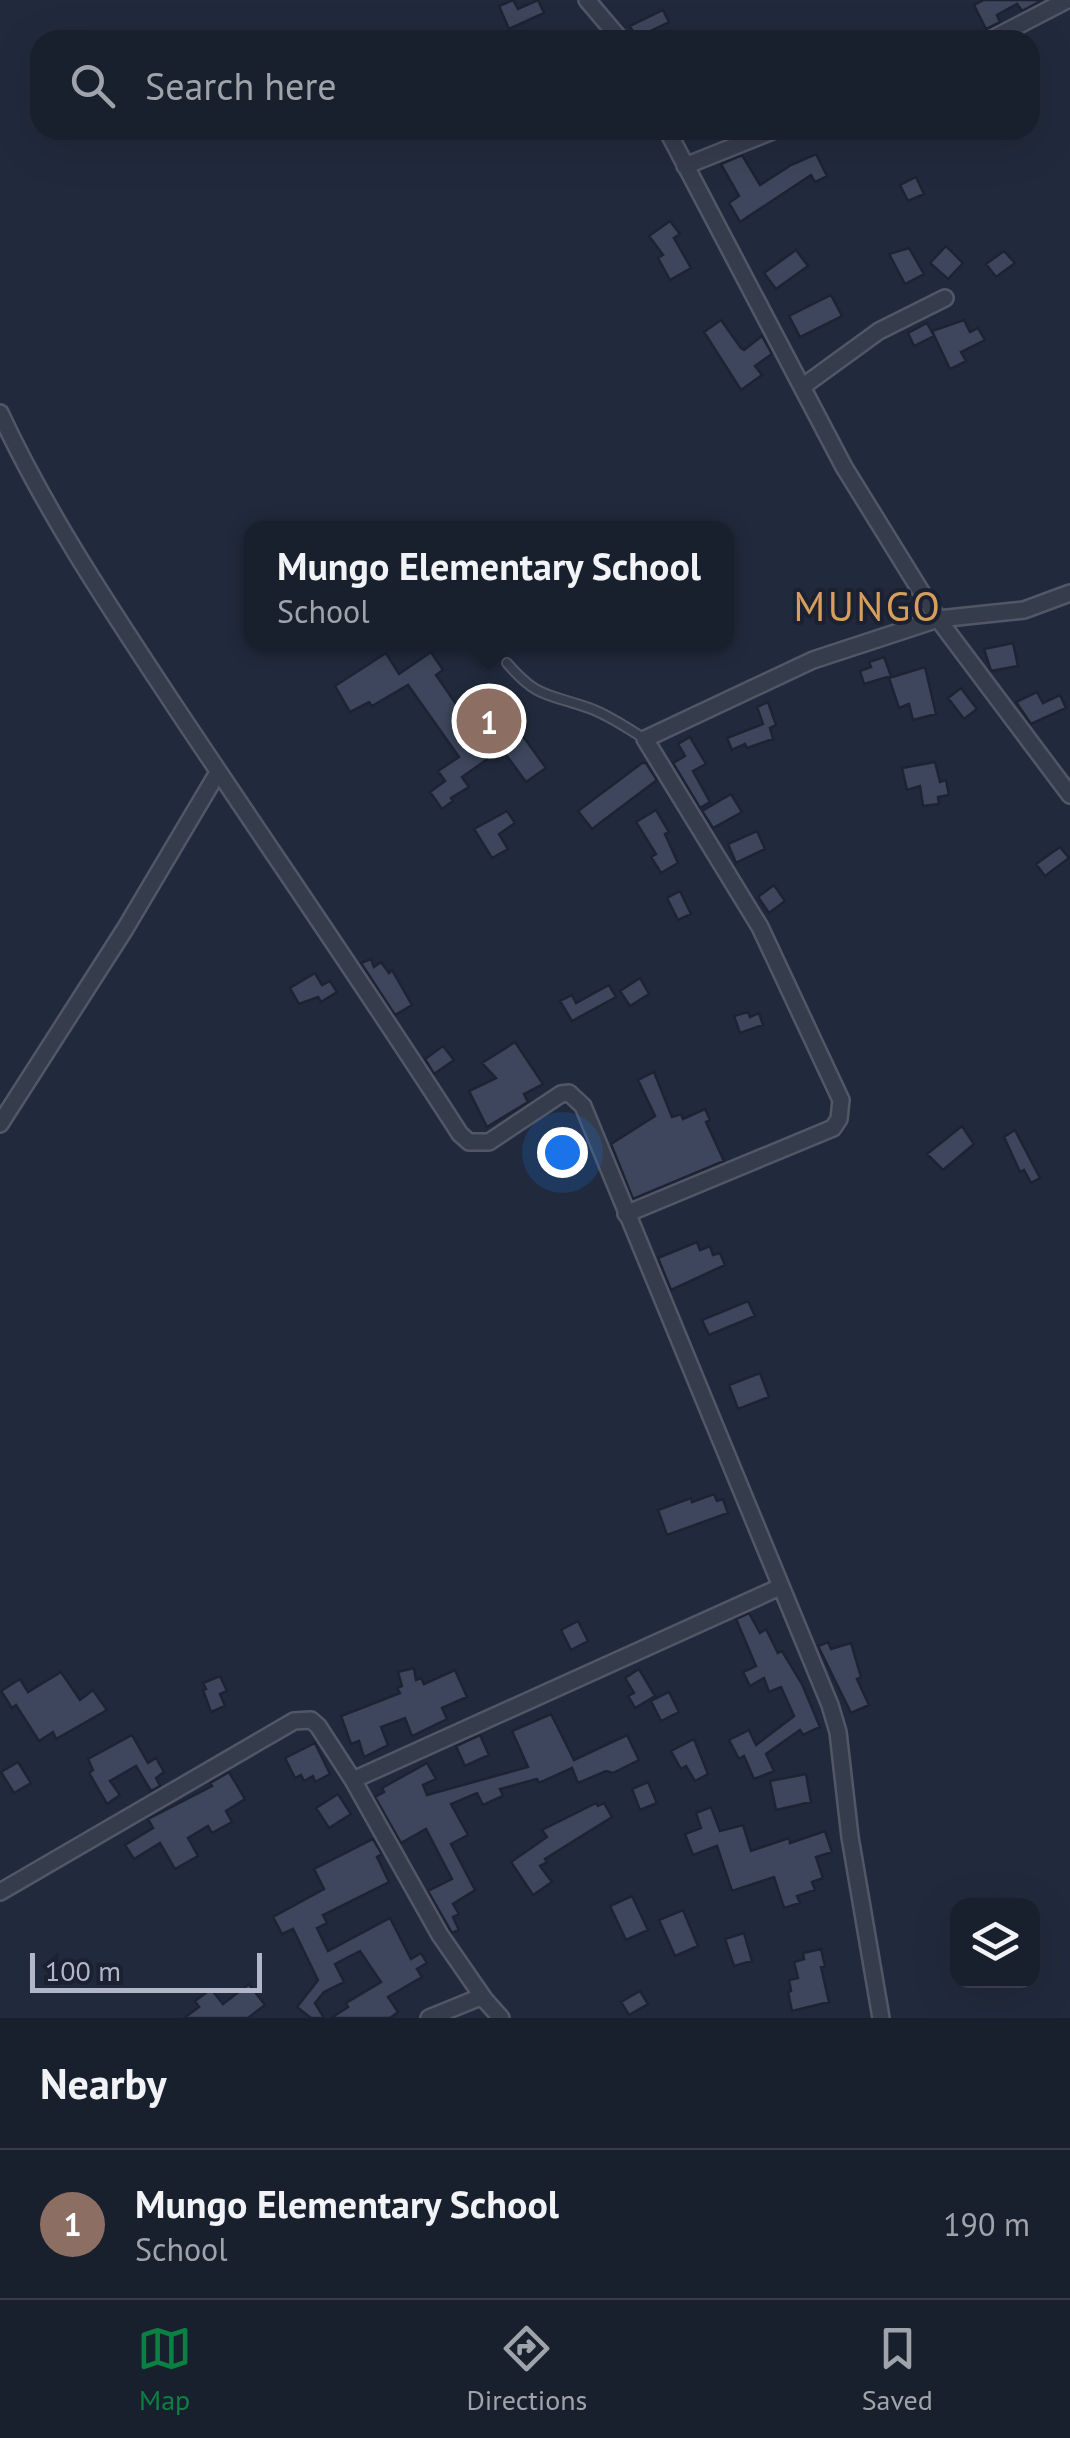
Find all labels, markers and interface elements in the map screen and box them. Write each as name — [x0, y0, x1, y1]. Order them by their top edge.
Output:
search box — [30, 30, 1040, 140]
icon: search — [65, 58, 120, 113]
text: Search here — [145, 61, 337, 110]
popup — [244, 521, 734, 651]
text: Mungo Elementary School — [277, 541, 701, 590]
district label: MUNGO — [794, 580, 942, 632]
text: School — [277, 590, 370, 632]
pin: 1 — [456, 684, 522, 758]
your location — [537, 1127, 588, 1178]
map controls — [950, 1898, 1040, 1988]
button: layers — [950, 1898, 1040, 1988]
scale bar — [30, 1948, 262, 1992]
text: 100 m — [45, 1952, 121, 1989]
text: Nearby — [40, 2056, 167, 2111]
text: Mungo Elementary School — [135, 2179, 559, 2228]
text: 1 — [63, 2203, 82, 2245]
text: 190 m — [943, 2203, 1030, 2245]
text: School — [135, 2228, 228, 2270]
tab: Map — [137, 2321, 192, 2418]
tab: Directions — [466, 2321, 587, 2418]
tab: Saved — [862, 2321, 933, 2418]

